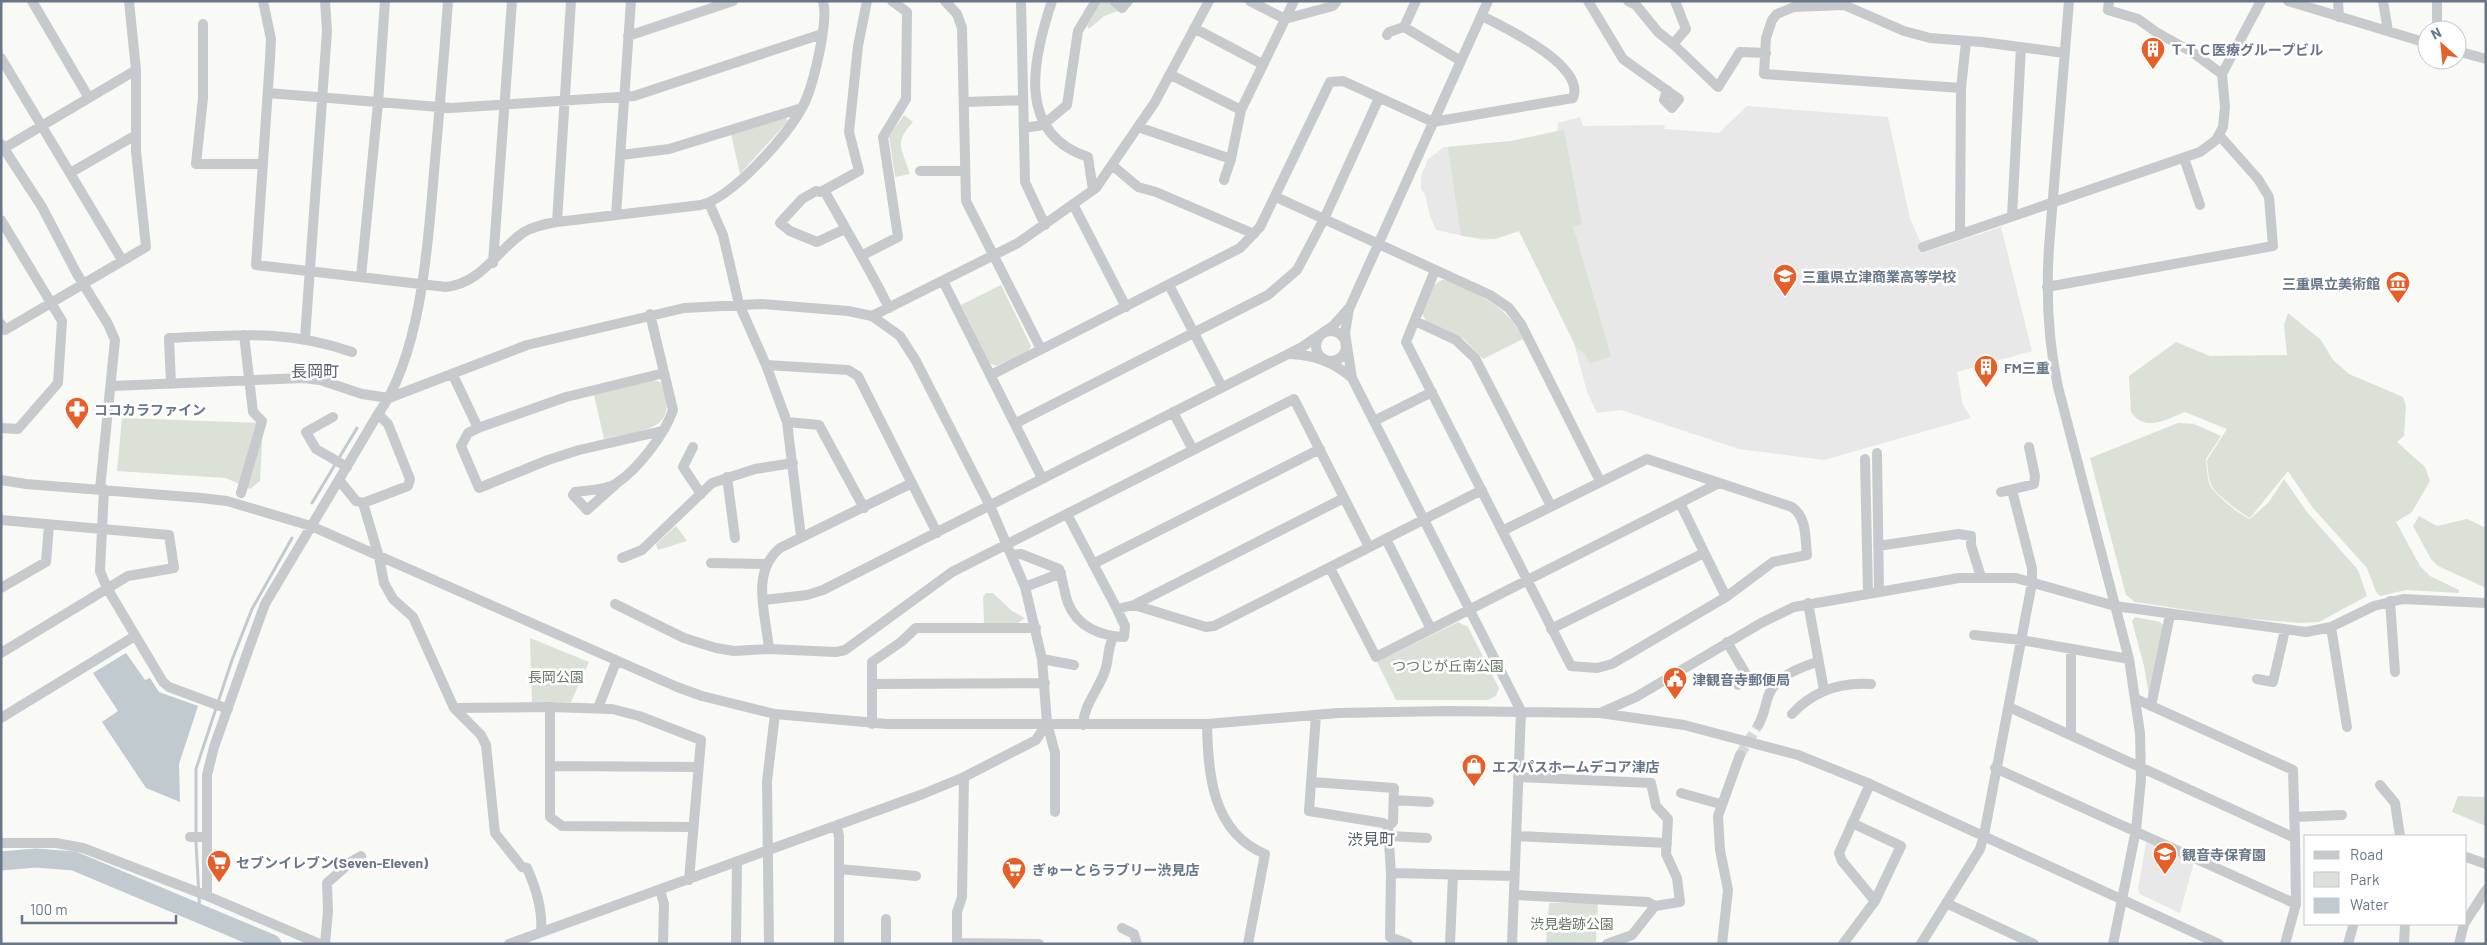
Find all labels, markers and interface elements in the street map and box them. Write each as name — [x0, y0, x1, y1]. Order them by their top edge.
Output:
north arrow — [2417, 20, 2467, 70]
text: N — [2428, 23, 2444, 43]
building icon: ＴＴＣ医療グループビル — [2140, 36, 2166, 70]
place label: ＴＴＣ医療グループビル — [2170, 41, 2323, 58]
school or university icon: 三重県立津商業高等学校 — [1772, 263, 1798, 297]
place label: 三重県立津商業高等学校 — [1802, 268, 1956, 285]
museum icon: 三重県立美術館 — [2385, 270, 2411, 304]
place label: 三重県立美術館 — [2282, 275, 2380, 292]
building icon: FM三重 — [1973, 354, 1999, 388]
place label: FM三重 — [2004, 359, 2050, 376]
district label: 長岡町 — [291, 361, 339, 380]
pharmacy icon: ココカラファイン — [64, 396, 90, 430]
place label: ココカラファイン — [94, 401, 206, 418]
park label: つつじが丘南公園 — [1392, 657, 1504, 674]
public building icon: 津観音寺郵便局 — [1662, 666, 1688, 700]
park label: 長岡公園 — [528, 668, 584, 685]
place label: 津観音寺郵便局 — [1692, 671, 1790, 688]
shop icon: エスパスホームデコア津店 — [1461, 753, 1487, 787]
place label: エスパスホームデコア津店 — [1492, 758, 1660, 775]
district label: 渋見町 — [1347, 829, 1395, 848]
legend — [2304, 835, 2467, 925]
school or university icon: 観音寺保育園 — [2152, 841, 2178, 875]
text: Road — [2350, 845, 2383, 863]
place label: 観音寺保育園 — [2182, 846, 2266, 863]
supermarket icon: セブンイレブン(Seven-Eleven) — [206, 849, 232, 883]
place label: セブンイレブン(Seven-Eleven) — [236, 854, 428, 871]
supermarket icon: ぎゅーとらラブリー渋見店 — [1001, 856, 1027, 890]
place label: ぎゅーとらラブリー渋見店 — [1032, 861, 1200, 878]
text: Park — [2350, 870, 2380, 888]
scale bar — [22, 892, 176, 924]
text: Water — [2350, 895, 2389, 913]
text: 100 m — [30, 900, 68, 918]
park label: 渋見砦跡公園 — [1530, 915, 1614, 932]

